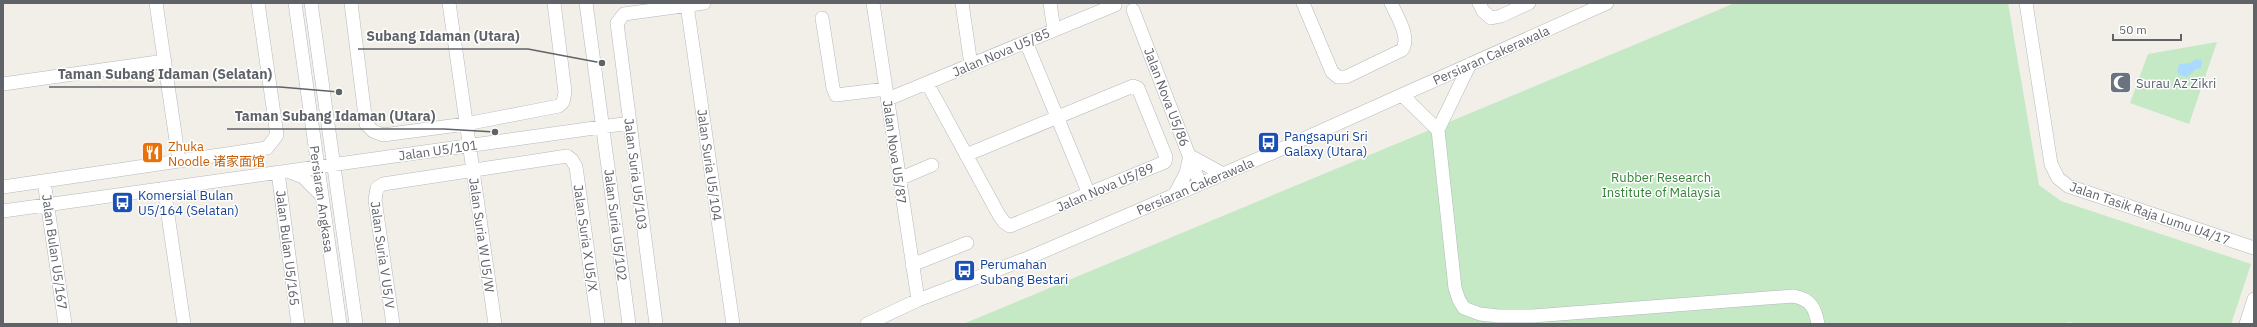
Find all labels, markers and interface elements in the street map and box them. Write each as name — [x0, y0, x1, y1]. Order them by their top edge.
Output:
scale bar — [2113, 16, 2181, 42]
street label: Persiaran Cakerawala — [1430, 22, 1552, 89]
text: 50 m — [2119, 22, 2147, 37]
callout: Subang Idaman (Utara) — [358, 23, 528, 49]
street label: Jalan Nova U5/85 — [950, 24, 1053, 81]
text: Subang Idaman (Utara) — [366, 27, 520, 45]
street label: Jalan Nova U5/86 — [1140, 45, 1193, 149]
callout: Taman Subang Idaman (Selatan) — [49, 61, 280, 87]
text: Taman Subang Idaman (Selatan) — [58, 65, 273, 83]
mosque icon: Surau Az Zikri — [2107, 70, 2133, 96]
place label: Surau Az Zikri — [2136, 75, 2216, 92]
street label: Jalan Nova U5/87 — [879, 99, 910, 205]
callout: Taman Subang Idaman (Utara) — [227, 103, 444, 129]
text: Taman Subang Idaman (Utara) — [235, 107, 436, 125]
street label: Jalan Suria U5/104 — [693, 108, 726, 222]
street label: Jalan Suria U5/103 — [620, 117, 651, 231]
place label: Pangsapuri Sri Galaxy (Utara) — [1284, 128, 1368, 160]
bus stop icon: Pangsapuri Sri Galaxy (Utara) — [1256, 130, 1282, 156]
street label: Jalan U5/101 — [398, 137, 479, 164]
place label: Zhuka Noodle 诸家面馆 — [168, 138, 265, 170]
restaurant icon: Zhuka Noodle 诸家面馆 — [140, 140, 166, 166]
street label: Persiaran Angkasa — [306, 145, 337, 254]
street label: Persiaran Cakerawala — [1134, 154, 1256, 219]
street label: Jalan Nova U5/89 — [1054, 159, 1157, 216]
street label: Jalan Suria U5/102 — [600, 168, 631, 282]
park label: Rubber Research Institute of Malaysia — [1602, 169, 1720, 201]
street label: Jalan Suria W U5/W — [465, 177, 498, 294]
street label: Jalan Tasik Raja Lumu U4/17 — [2067, 178, 2232, 249]
street label: Jalan Suria X U5/X — [570, 183, 601, 293]
place label: Komersial Bulan U5/164 (Selatan) — [138, 187, 239, 219]
bus stop icon: Komersial Bulan U5/164 (Selatan) — [109, 189, 135, 215]
street label: Jalan Bulan U5/165 — [272, 189, 303, 307]
street label: Jalan Bulan U5/167 — [38, 193, 71, 311]
street label: Jalan Suria V U5/V — [367, 200, 398, 310]
place label: Perumahan Subang Bestari — [980, 256, 1068, 288]
bus stop icon: Perumahan Subang Bestari — [951, 258, 977, 284]

